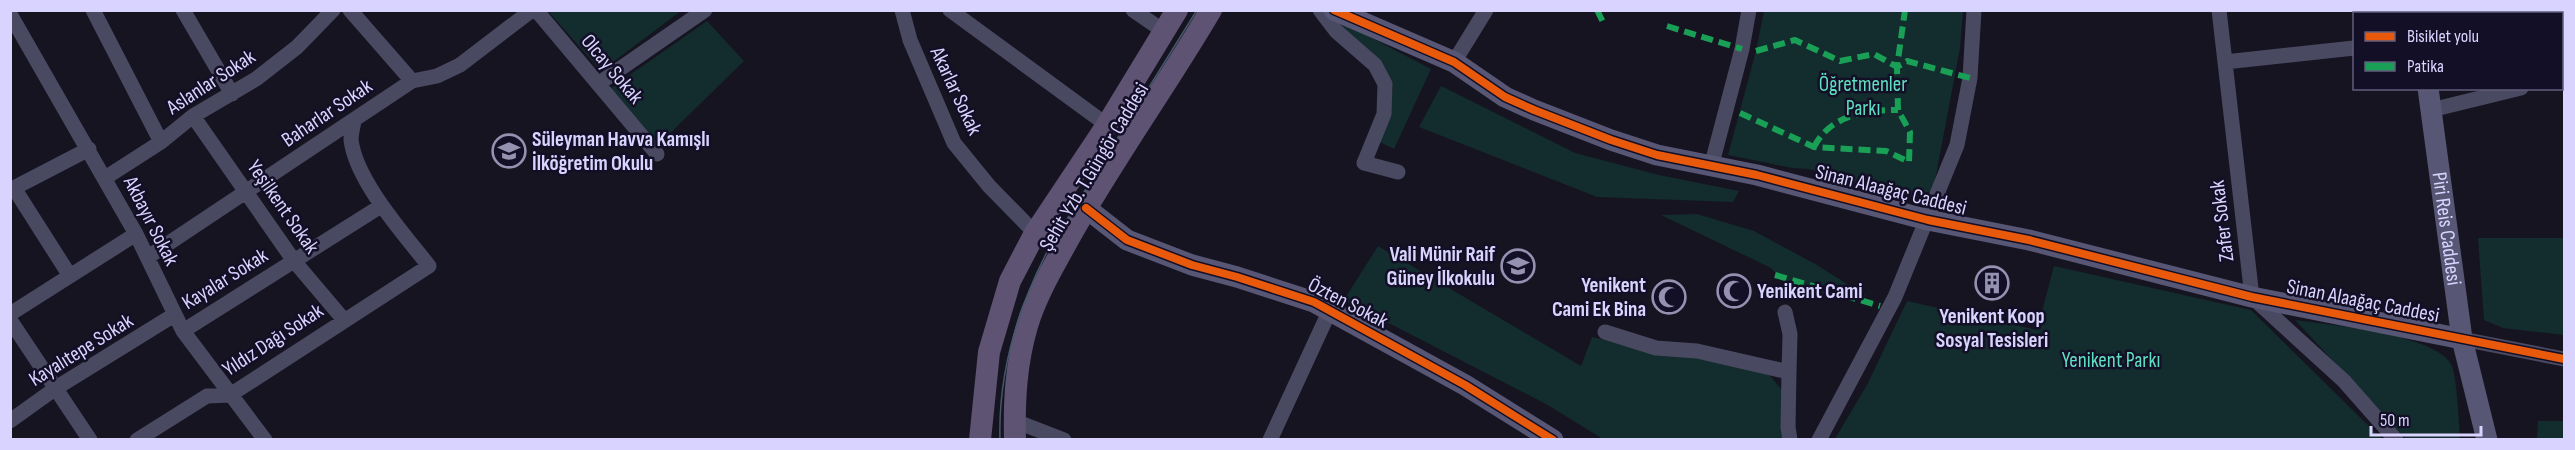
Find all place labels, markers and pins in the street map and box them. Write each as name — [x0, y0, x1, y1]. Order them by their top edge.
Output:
place label: Süleyman Havva Kamışlı İlköğretim Okulu — [532, 127, 710, 176]
school or university icon: Süleyman Havva Kamışlı İlköğretim Okulu — [491, 133, 527, 169]
place label: Vali Münir Raif Güney İlkokulu — [1387, 242, 1495, 291]
school or university icon: Vali Münir Raif Güney İlkokulu — [1500, 248, 1536, 284]
building icon: Yenikent Koop Sosyal Tesisleri — [1974, 265, 2010, 301]
place label: Yenikent Cami Ek Bina — [1552, 273, 1646, 322]
mosque icon: Yenikent Cami — [1716, 273, 1752, 309]
mosque icon: Yenikent Cami Ek Bina — [1651, 279, 1687, 315]
place label: Yenikent Cami — [1757, 279, 1862, 304]
place label: Yenikent Koop Sosyal Tesisleri — [1936, 304, 2048, 353]

